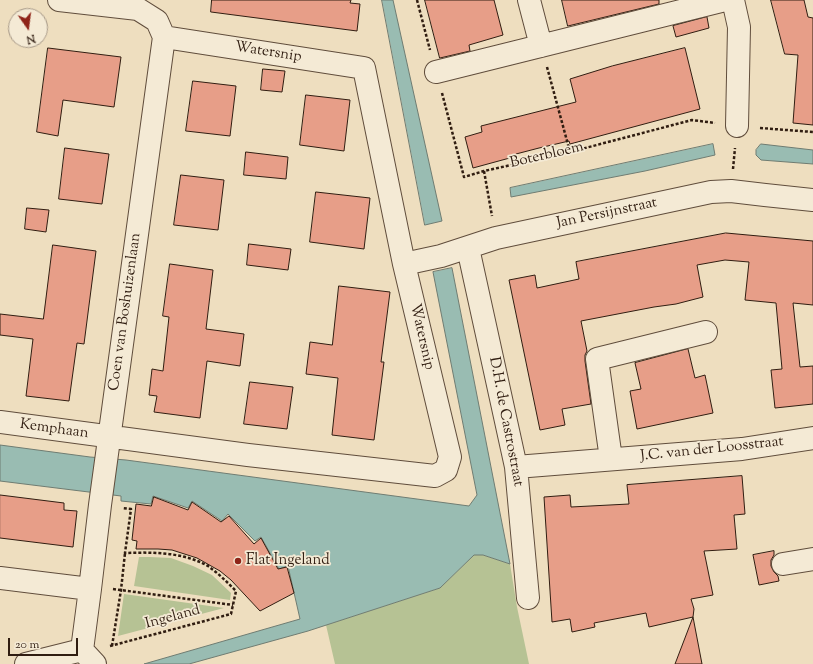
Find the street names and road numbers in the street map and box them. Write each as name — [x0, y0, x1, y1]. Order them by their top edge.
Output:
street label: Watersnip — [233, 39, 303, 67]
street label: Boterbloem — [508, 139, 586, 173]
street label: Jan Persijnstraat — [555, 195, 659, 233]
street label: Coen van Boshuizenlaan — [106, 232, 146, 392]
street label: Watersnip — [405, 302, 437, 372]
street label: D.H. de Castrostraat — [484, 356, 526, 488]
street label: Kemphaan — [18, 416, 90, 444]
street label: J.C. van der Loosstraat — [639, 434, 785, 466]
street label: Ingeland — [144, 602, 202, 634]

